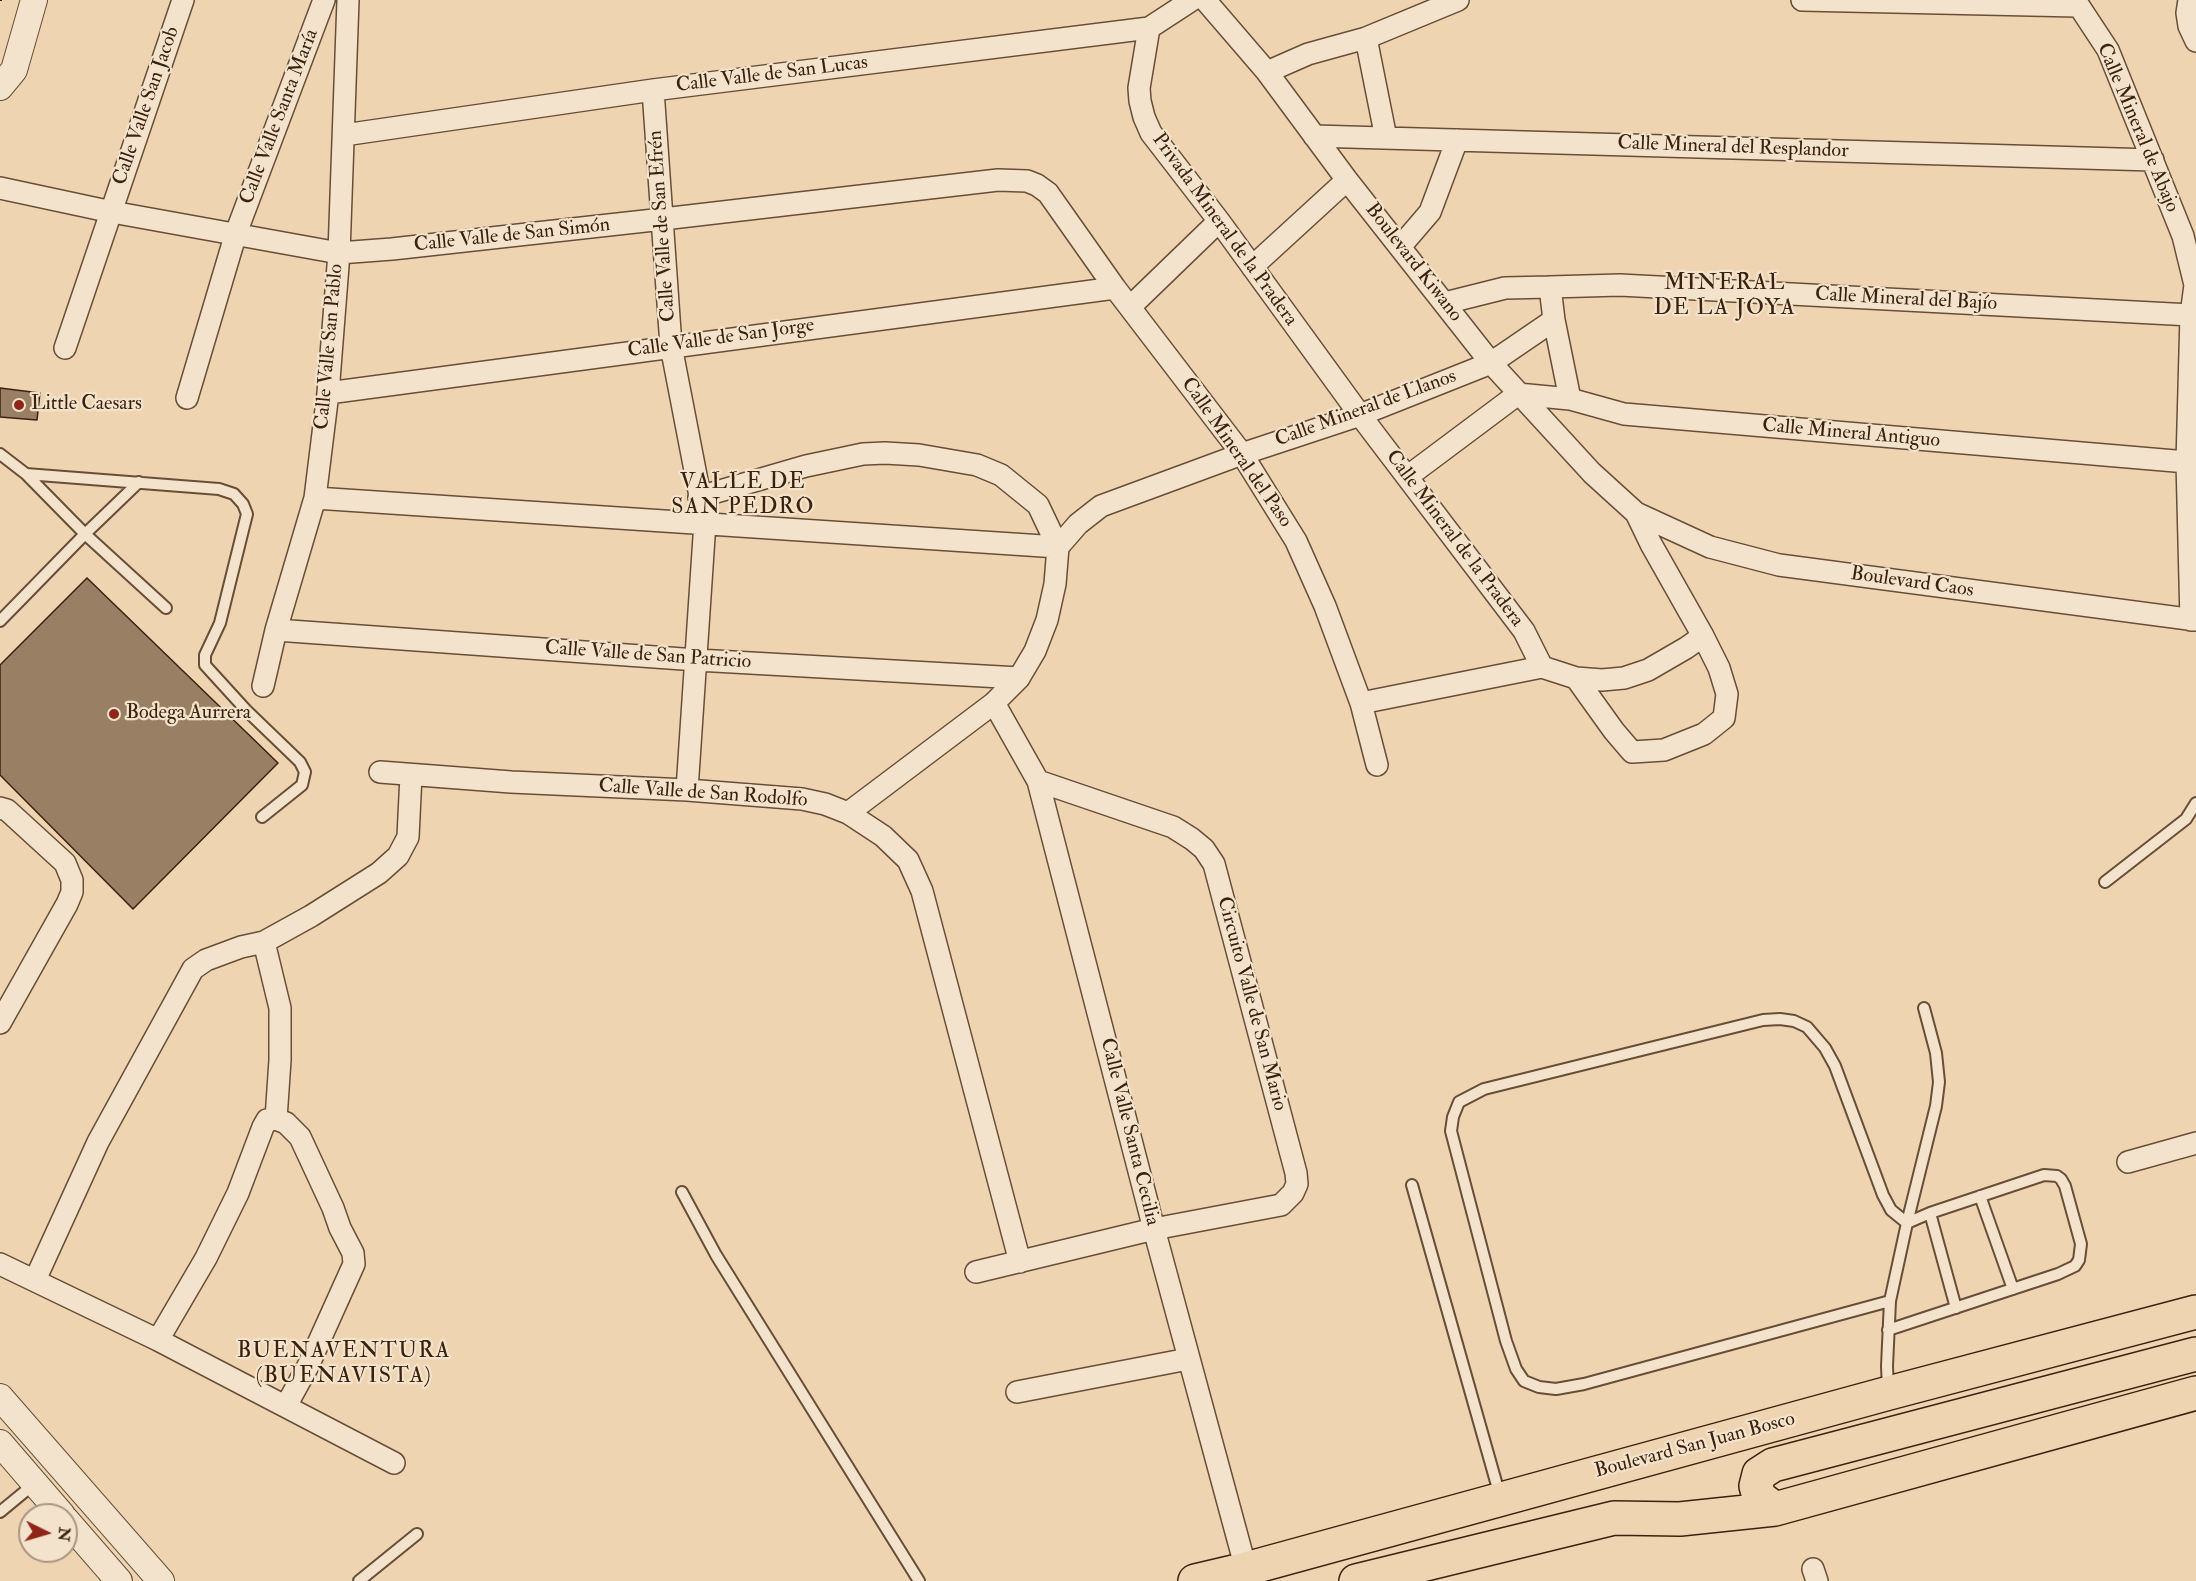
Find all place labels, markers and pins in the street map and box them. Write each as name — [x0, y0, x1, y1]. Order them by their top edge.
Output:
place label: Little Caesars — [31, 393, 142, 417]
marker: Little Caesars — [12, 398, 26, 412]
place label: Bodega Aurrera — [126, 702, 251, 726]
marker: Bodega Aurrera — [107, 707, 121, 721]

